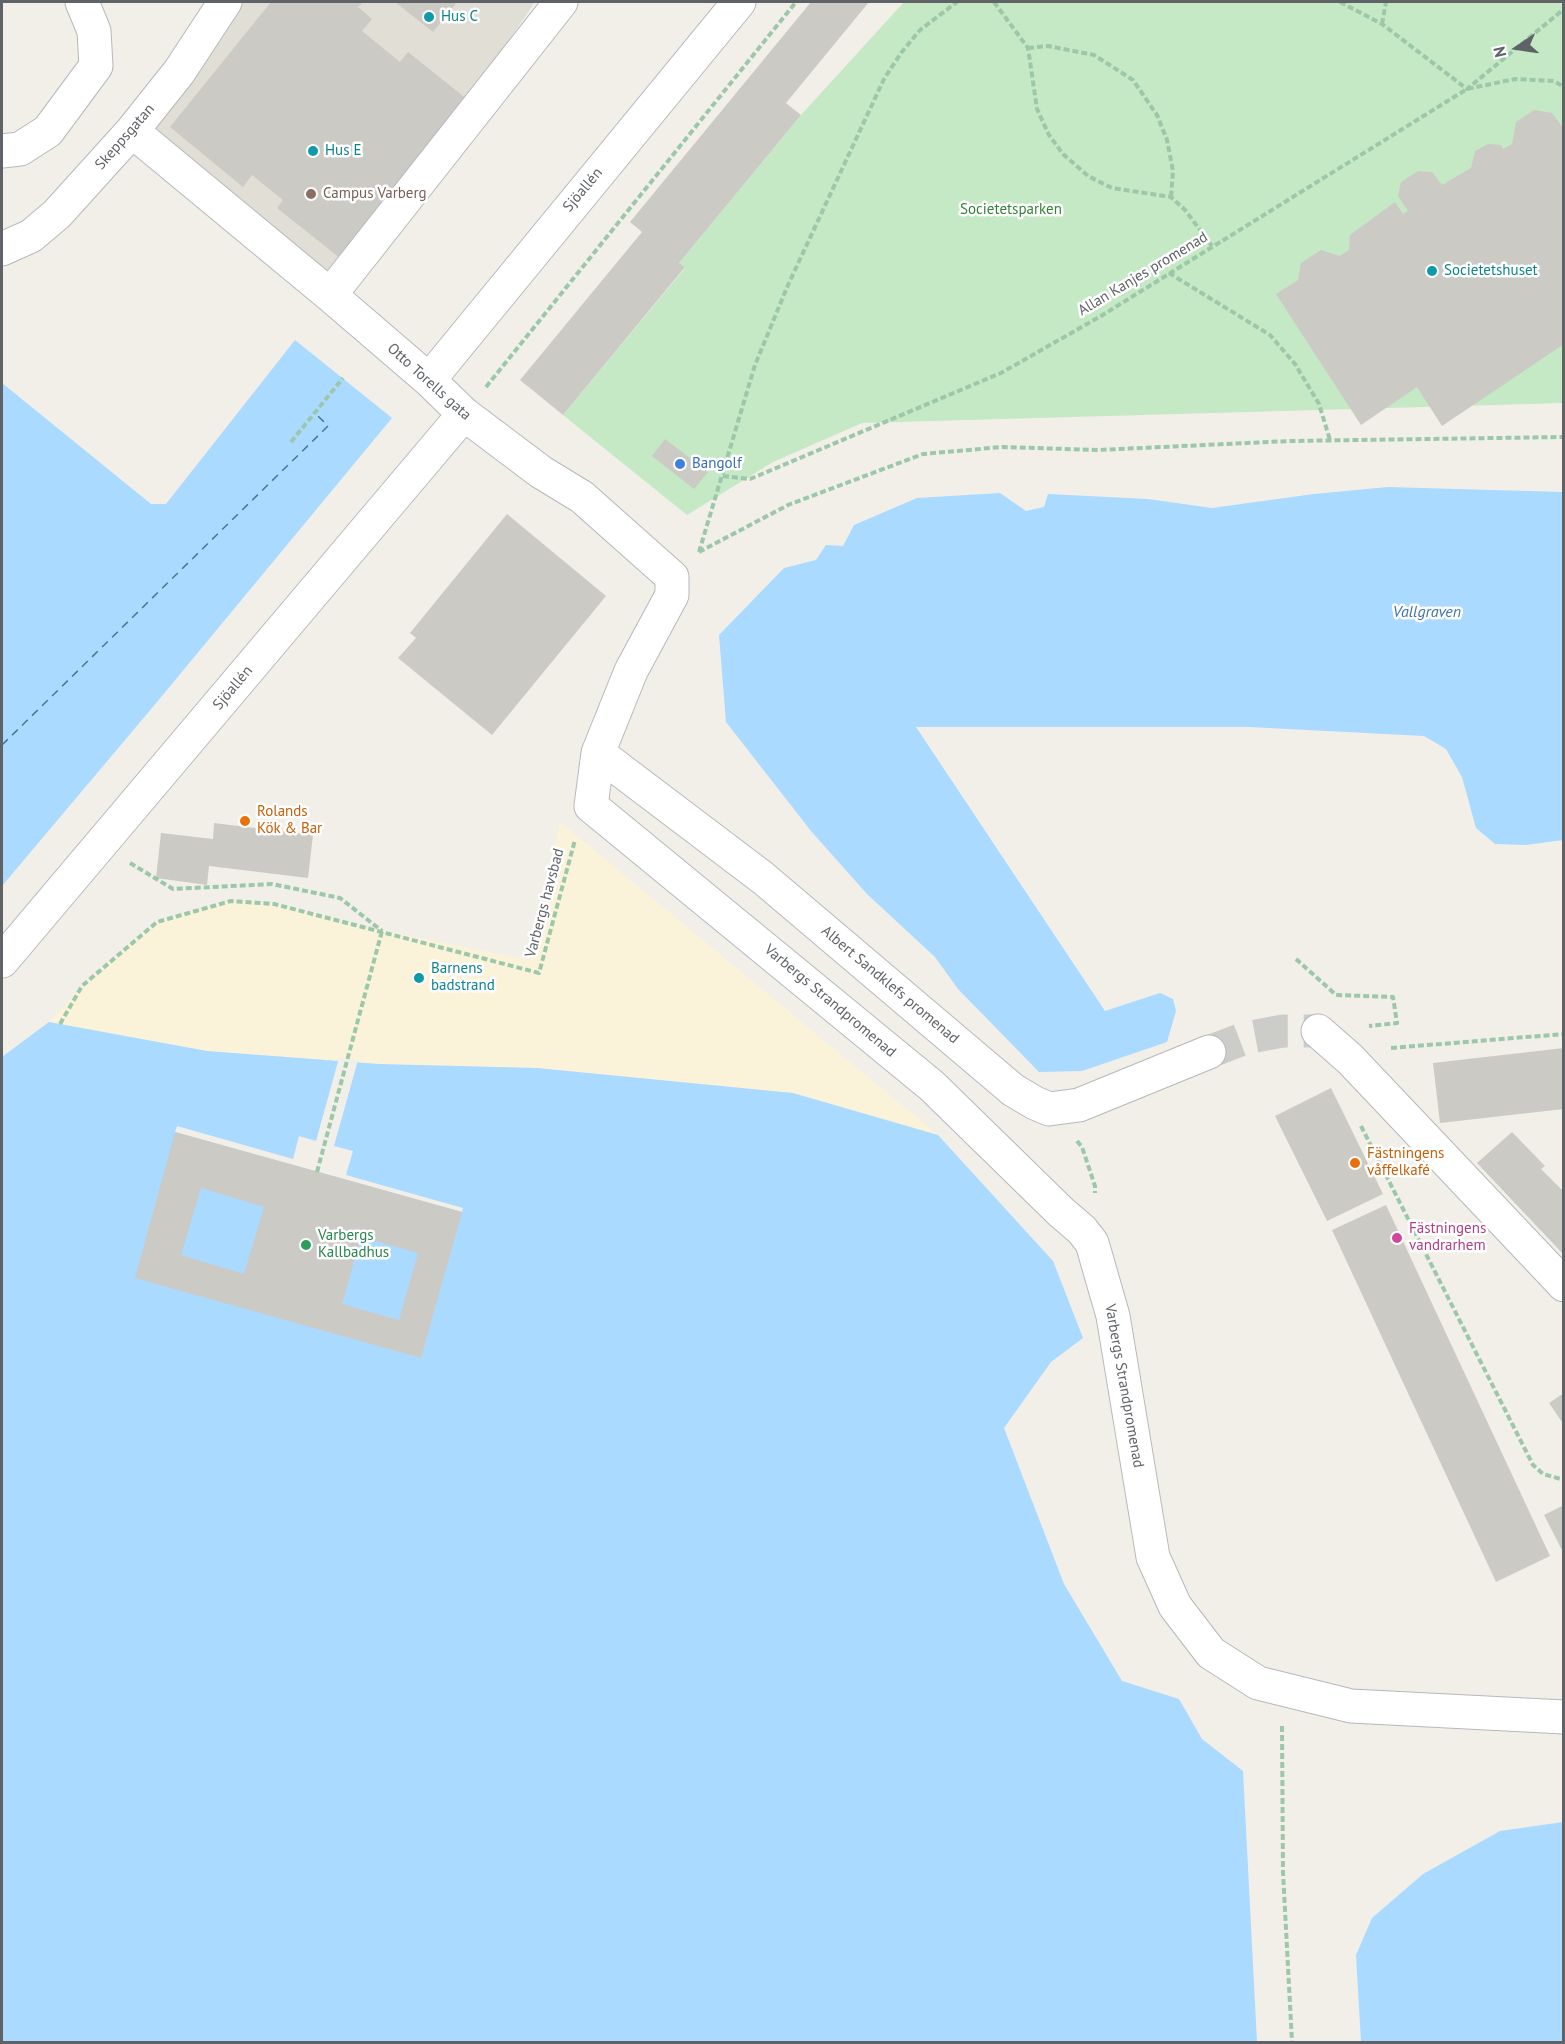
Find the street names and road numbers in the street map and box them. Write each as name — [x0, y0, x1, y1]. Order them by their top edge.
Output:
street label: Skeppsgatan — [92, 100, 158, 174]
street label: Sjöallén — [559, 164, 607, 216]
street label: Allan Kanjes promenad — [1075, 228, 1211, 320]
street label: Otto Torells gata — [383, 340, 475, 424]
street label: Sjöallén — [209, 662, 257, 714]
street label: Varbergs havsbad — [522, 846, 568, 960]
street label: Albert Sandklefs promenad — [817, 922, 963, 1048]
street label: Varbergs Strandpromenad — [761, 941, 899, 1061]
street label: Varbergs Strandpromenad — [1101, 1303, 1147, 1469]

